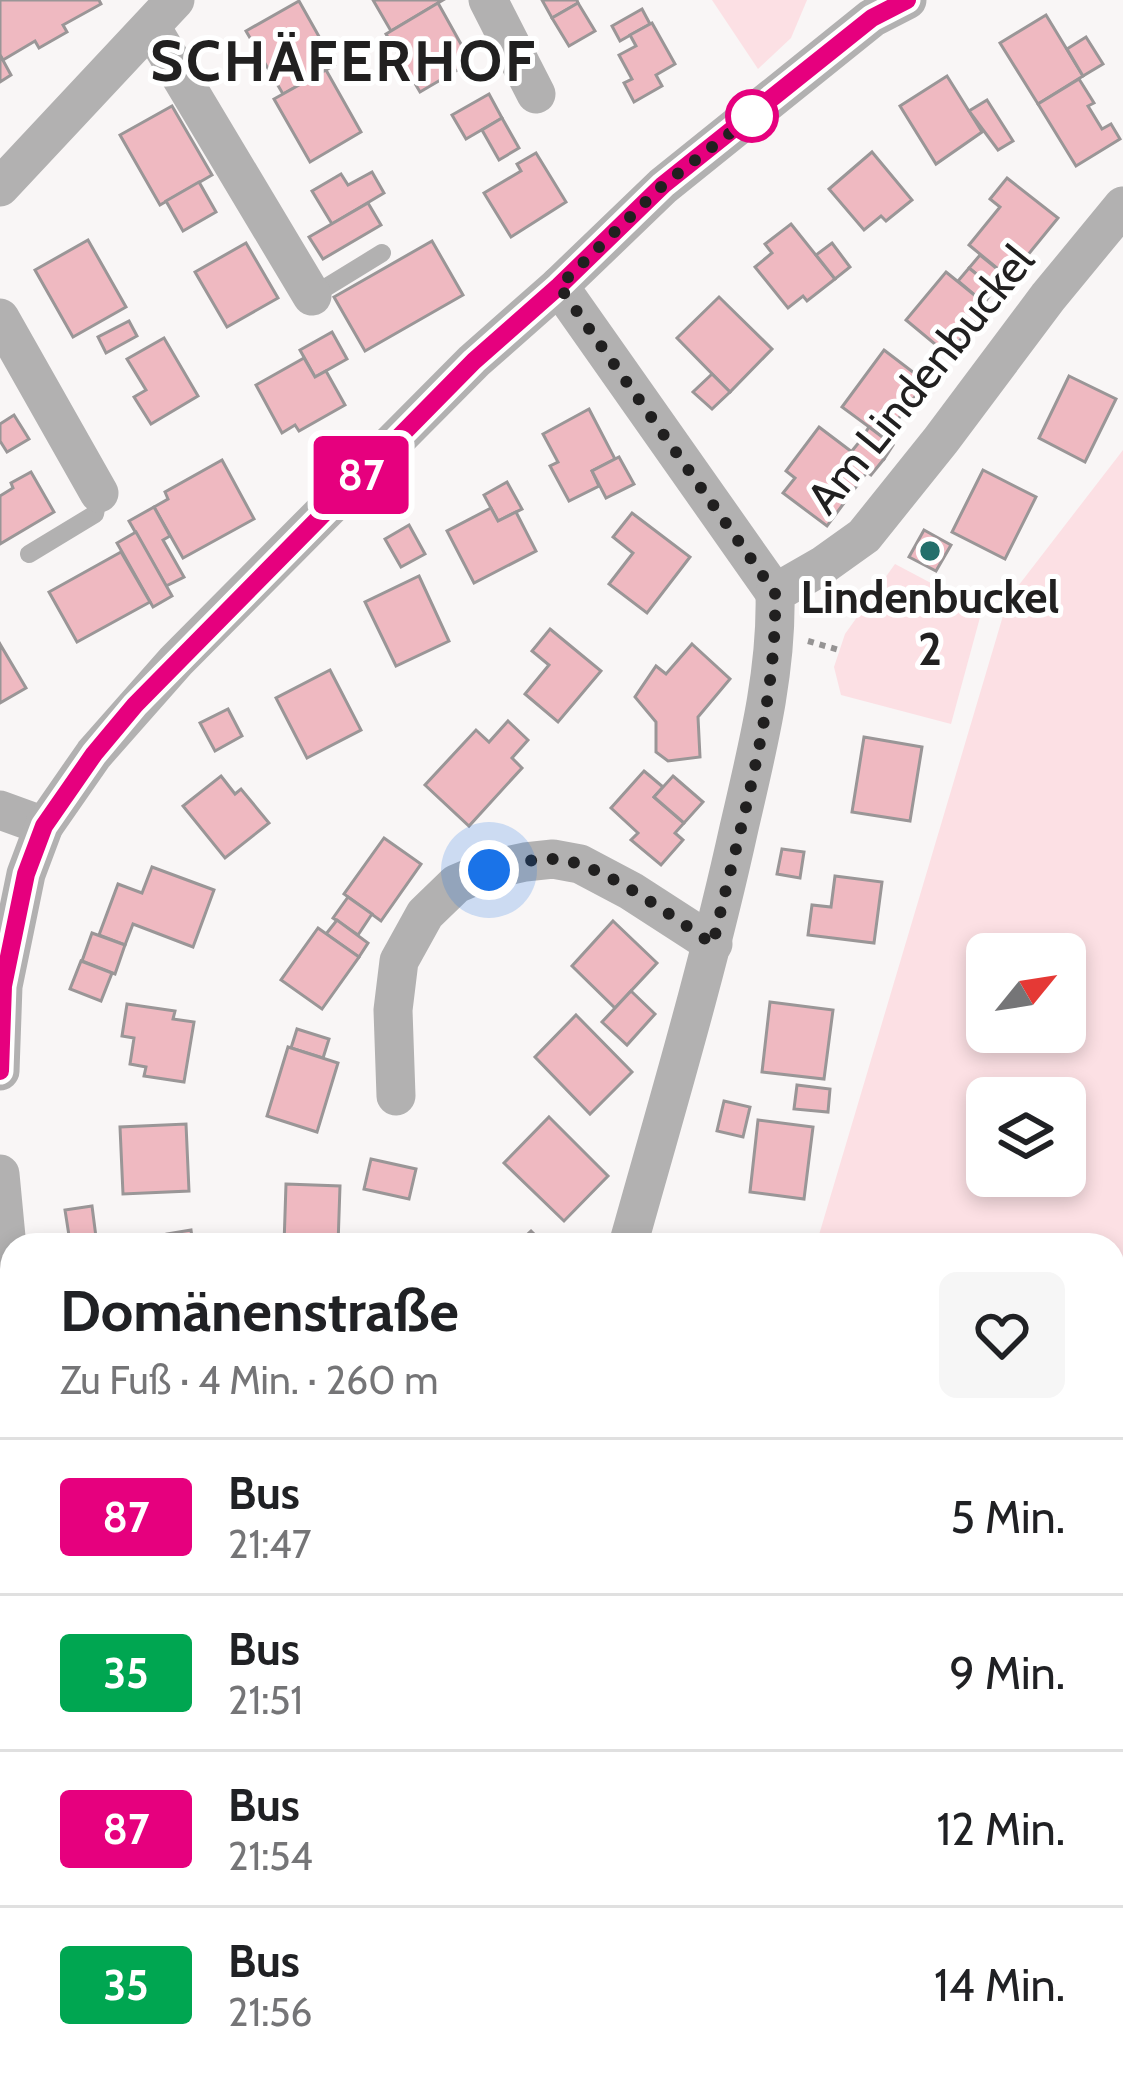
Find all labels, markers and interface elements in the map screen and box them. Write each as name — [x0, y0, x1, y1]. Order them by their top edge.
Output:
district label: SCHÄFERHOF — [150, 26, 538, 95]
unlabelled marker — [727, 91, 777, 141]
street label: Am Lindenbuckel — [795, 234, 1045, 524]
line badge: 87 — [307, 436, 415, 514]
text: 87 — [338, 449, 384, 501]
marker: Lindenbuckel 2 — [917, 538, 943, 564]
place label: Lindenbuckel 2 — [801, 570, 1059, 676]
your location — [459, 840, 519, 900]
north arrow — [966, 933, 1086, 1053]
map controls — [966, 933, 1086, 1197]
button: layers — [966, 1077, 1086, 1197]
button: heart — [939, 1272, 1065, 1398]
text: Domänenstraße — [60, 1276, 459, 1345]
text: Zu Fuß · 4 Min. · 260 m — [60, 1356, 438, 1404]
text: Bus — [228, 1466, 300, 1520]
text: 5 Min. — [950, 1490, 1065, 1544]
text: 87 — [103, 1491, 149, 1543]
text: 21:47 — [228, 1520, 311, 1568]
text: Bus — [228, 1622, 300, 1676]
text: 9 Min. — [949, 1646, 1065, 1700]
text: 35 — [103, 1647, 149, 1699]
text: 21:51 — [228, 1676, 303, 1724]
text: Bus — [228, 1778, 300, 1832]
text: 12 Min. — [936, 1802, 1065, 1856]
text: 87 — [103, 1803, 149, 1855]
text: 21:54 — [228, 1832, 313, 1880]
text: Bus — [228, 1934, 300, 1988]
text: 14 Min. — [934, 1958, 1065, 2012]
text: 35 — [103, 1959, 149, 2011]
text: 21:56 — [228, 1988, 313, 2036]

